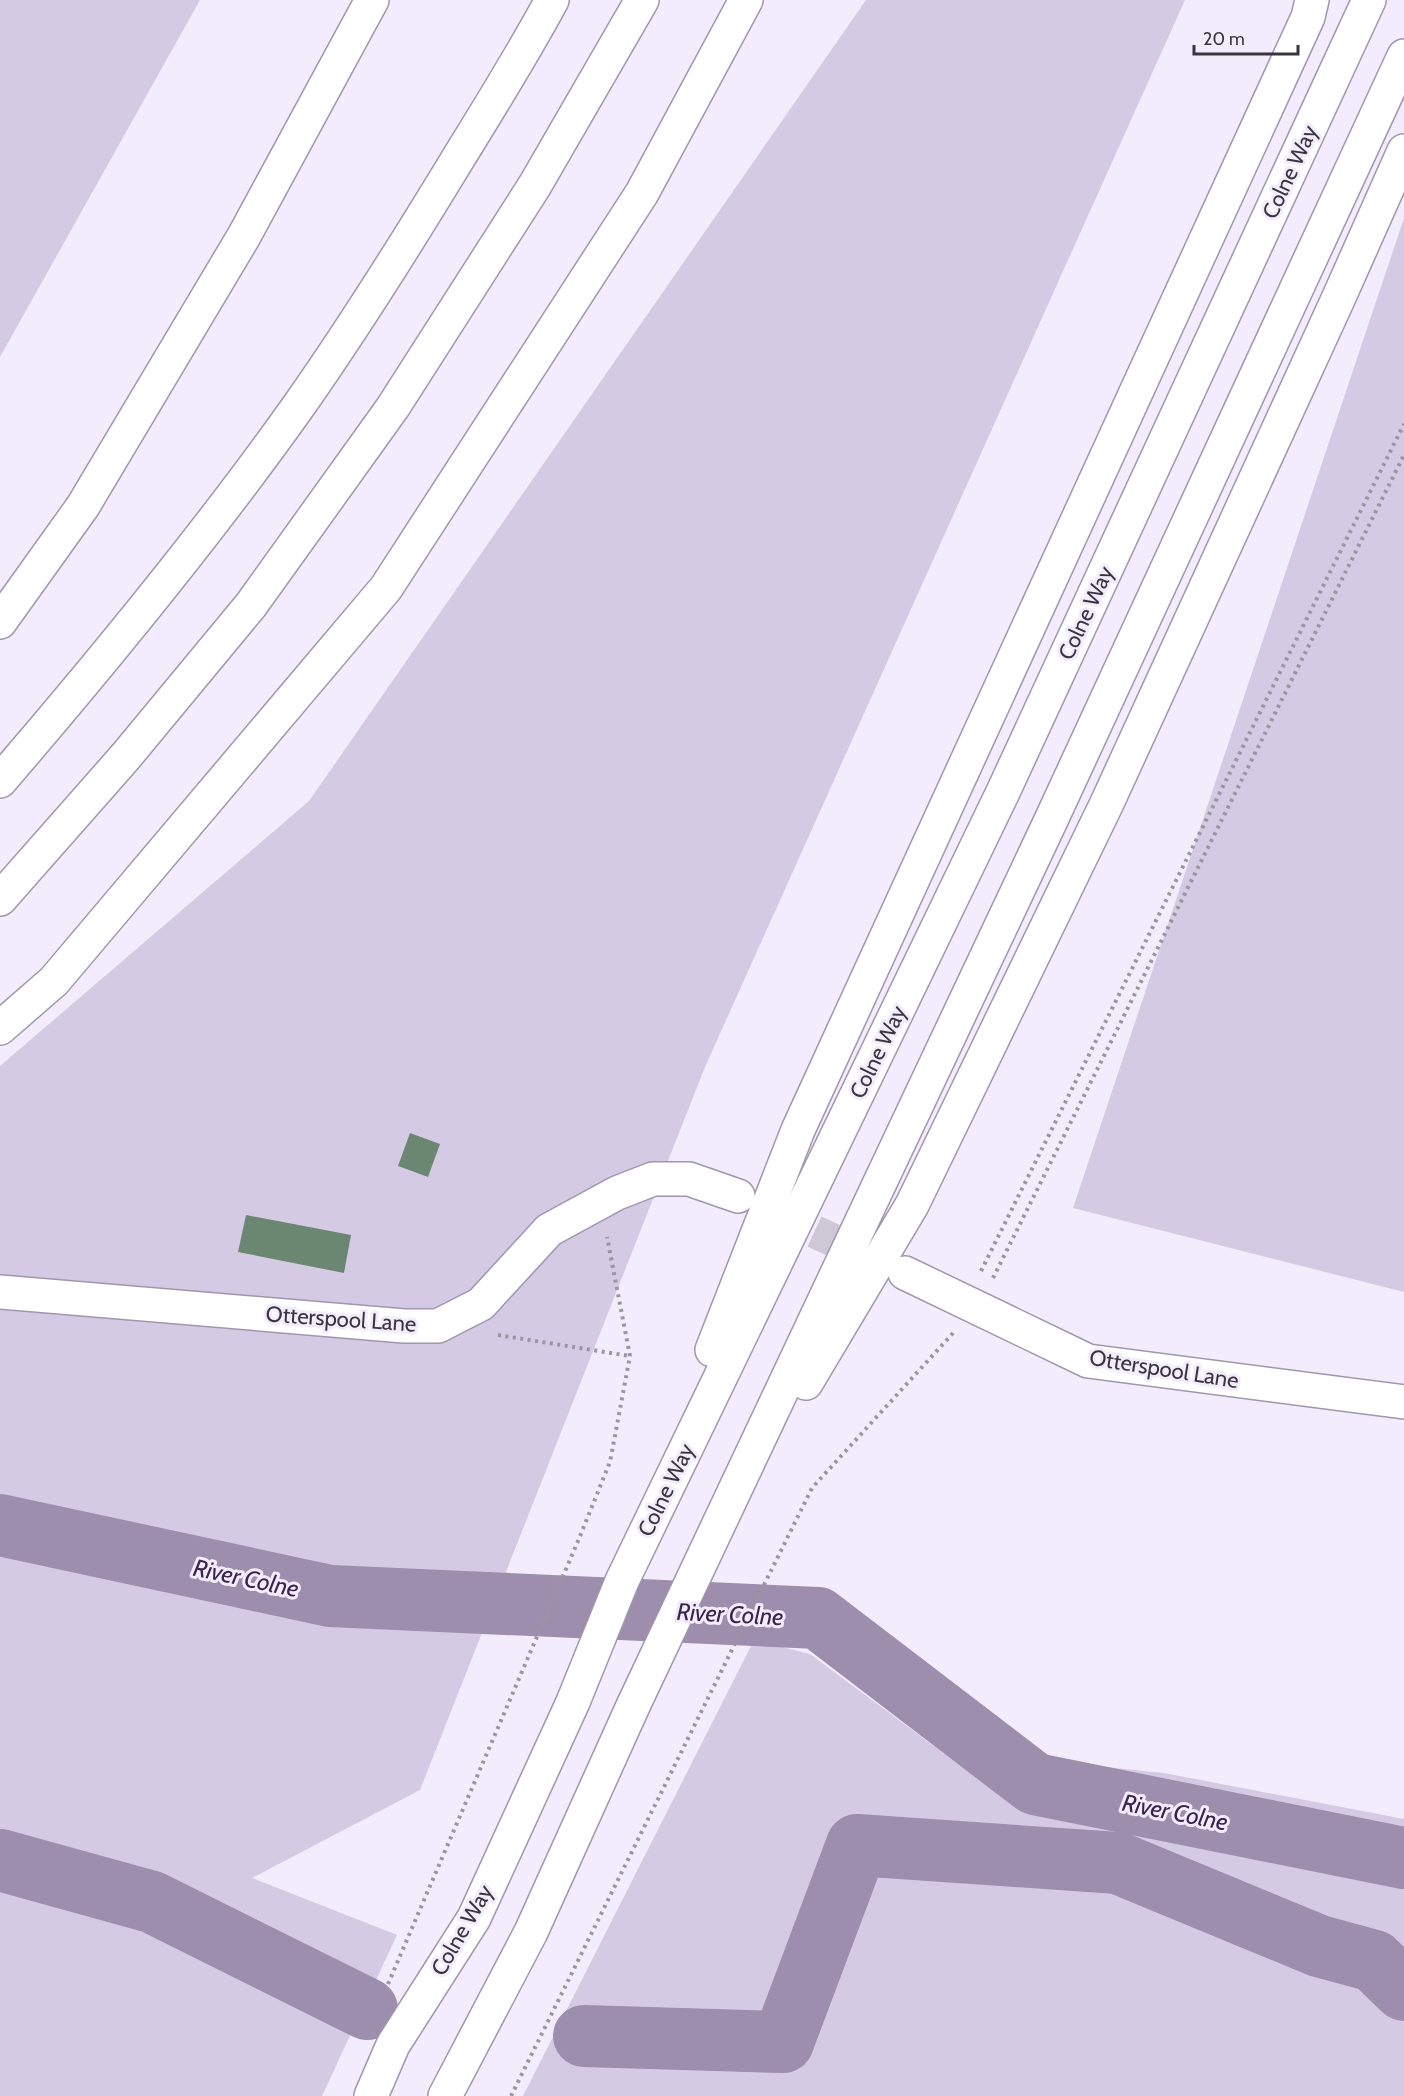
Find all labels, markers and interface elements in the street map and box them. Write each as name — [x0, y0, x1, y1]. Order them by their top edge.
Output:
scale bar — [1194, 18, 1298, 56]
text: 20 m — [1203, 28, 1245, 50]
street label: Colne Way — [1257, 121, 1323, 223]
street label: Colne Way — [1053, 562, 1119, 664]
street label: Colne Way — [844, 1001, 912, 1103]
street label: Otterspool Lane — [265, 1300, 417, 1338]
street label: Otterspool Lane — [1087, 1344, 1241, 1394]
street label: Colne Way — [632, 1439, 700, 1541]
water label: River Colne — [191, 1553, 301, 1603]
water label: River Colne — [676, 1597, 784, 1631]
water label: River Colne — [1120, 1788, 1230, 1836]
street label: Colne Way — [425, 1880, 499, 1980]

